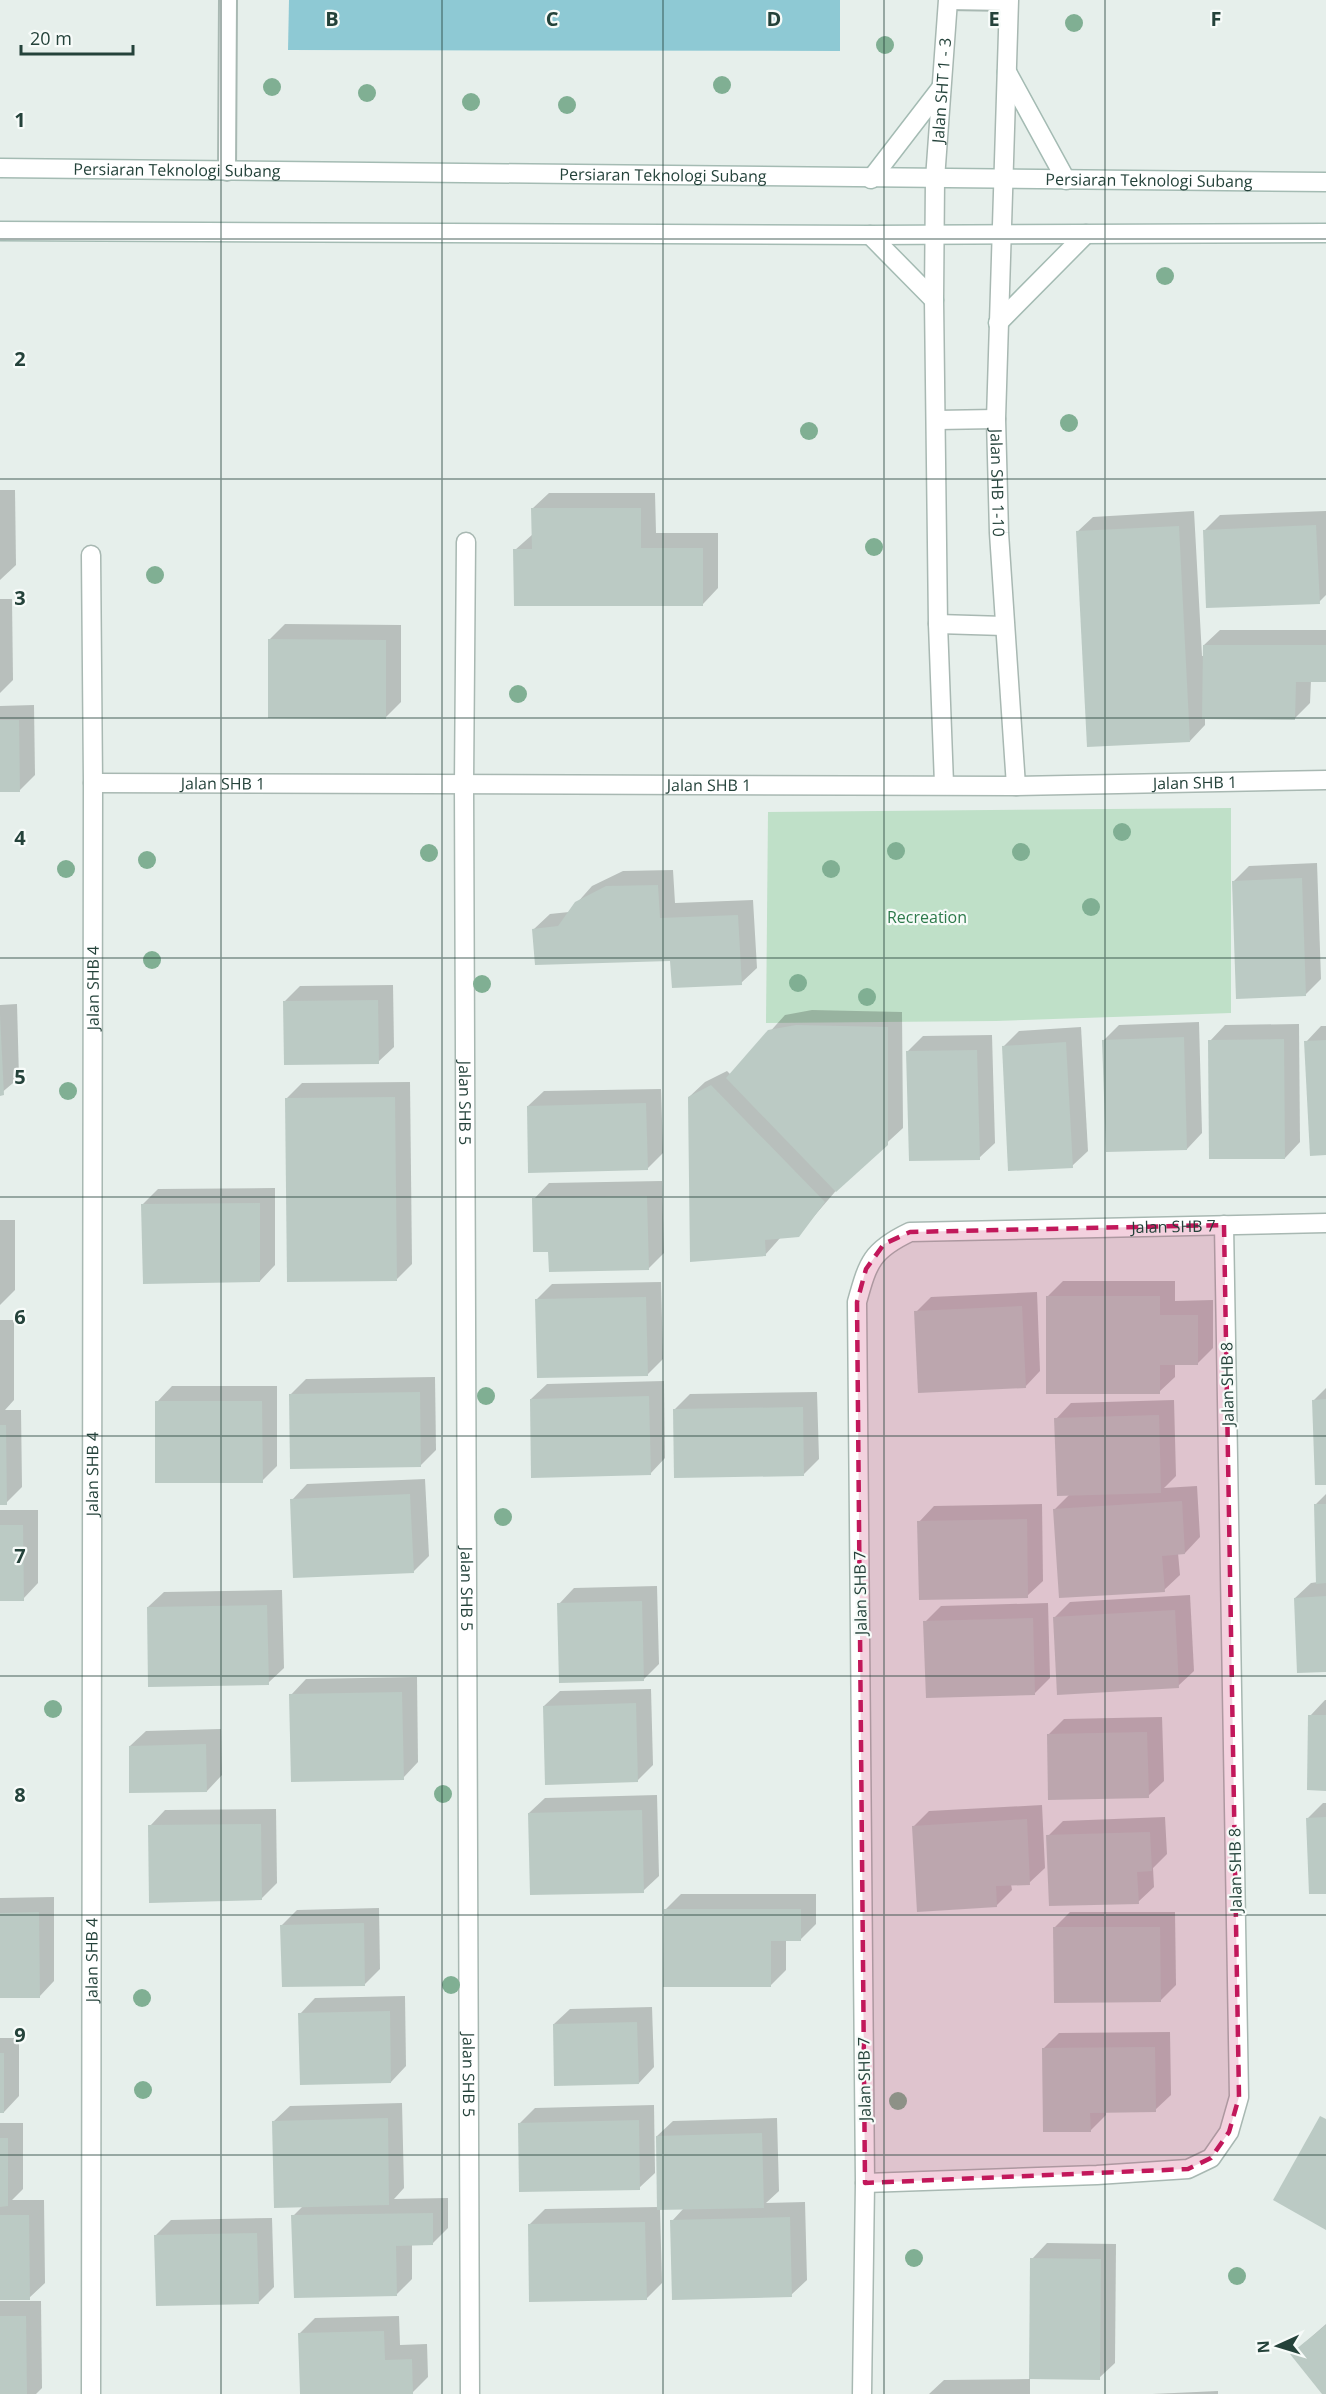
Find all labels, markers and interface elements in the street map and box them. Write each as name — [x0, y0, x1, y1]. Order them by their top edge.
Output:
text: B — [325, 5, 339, 32]
text: C — [546, 5, 559, 32]
text: D — [767, 5, 781, 32]
text: E — [988, 5, 1000, 32]
text: F — [1211, 5, 1221, 32]
scale bar — [21, 18, 134, 56]
text: 20 m — [30, 26, 72, 50]
street label: Jalan SHT 1 - 3 — [927, 37, 956, 146]
text: 1 — [14, 106, 26, 133]
street label: Persiaran Teknologi Subang — [73, 158, 281, 182]
street label: Persiaran Teknologi Subang — [559, 163, 767, 187]
street label: Persiaran Teknologi Subang — [1045, 168, 1253, 192]
text: 2 — [14, 345, 26, 372]
street label: Jalan SHB 1-10 — [985, 427, 1010, 537]
text: 3 — [14, 584, 26, 611]
street label: Jalan SHB 1 — [1151, 771, 1237, 794]
street label: Jalan SHB 1 — [179, 772, 265, 795]
street label: Jalan SHB 1 — [665, 774, 751, 796]
text: 4 — [14, 824, 26, 851]
park label: Recreation — [887, 906, 967, 928]
street label: Jalan SHB 4 — [82, 946, 104, 1032]
street label: Jalan SHB 5 — [454, 1059, 476, 1145]
text: 5 — [14, 1063, 26, 1090]
street label: Jalan SHB 7 — [1129, 1214, 1216, 1238]
text: 6 — [14, 1303, 26, 1330]
street label: Jalan SHB 8 — [1215, 1342, 1239, 1428]
street label: Jalan SHB 4 — [81, 1432, 103, 1518]
text: 7 — [14, 1542, 26, 1569]
street label: Jalan SHB 5 — [456, 1545, 478, 1631]
street label: Jalan SHB 7 — [848, 1551, 872, 1637]
text: 8 — [14, 1781, 26, 1808]
street label: Jalan SHB 8 — [1223, 1828, 1247, 1914]
street label: Jalan SHB 4 — [80, 1918, 103, 2004]
text: 9 — [14, 2021, 26, 2048]
street label: Jalan SHB 5 — [458, 2031, 480, 2117]
street label: Jalan SHB 7 — [852, 2037, 876, 2123]
north arrow — [1248, 2316, 1308, 2376]
text: N — [1252, 2340, 1274, 2354]

